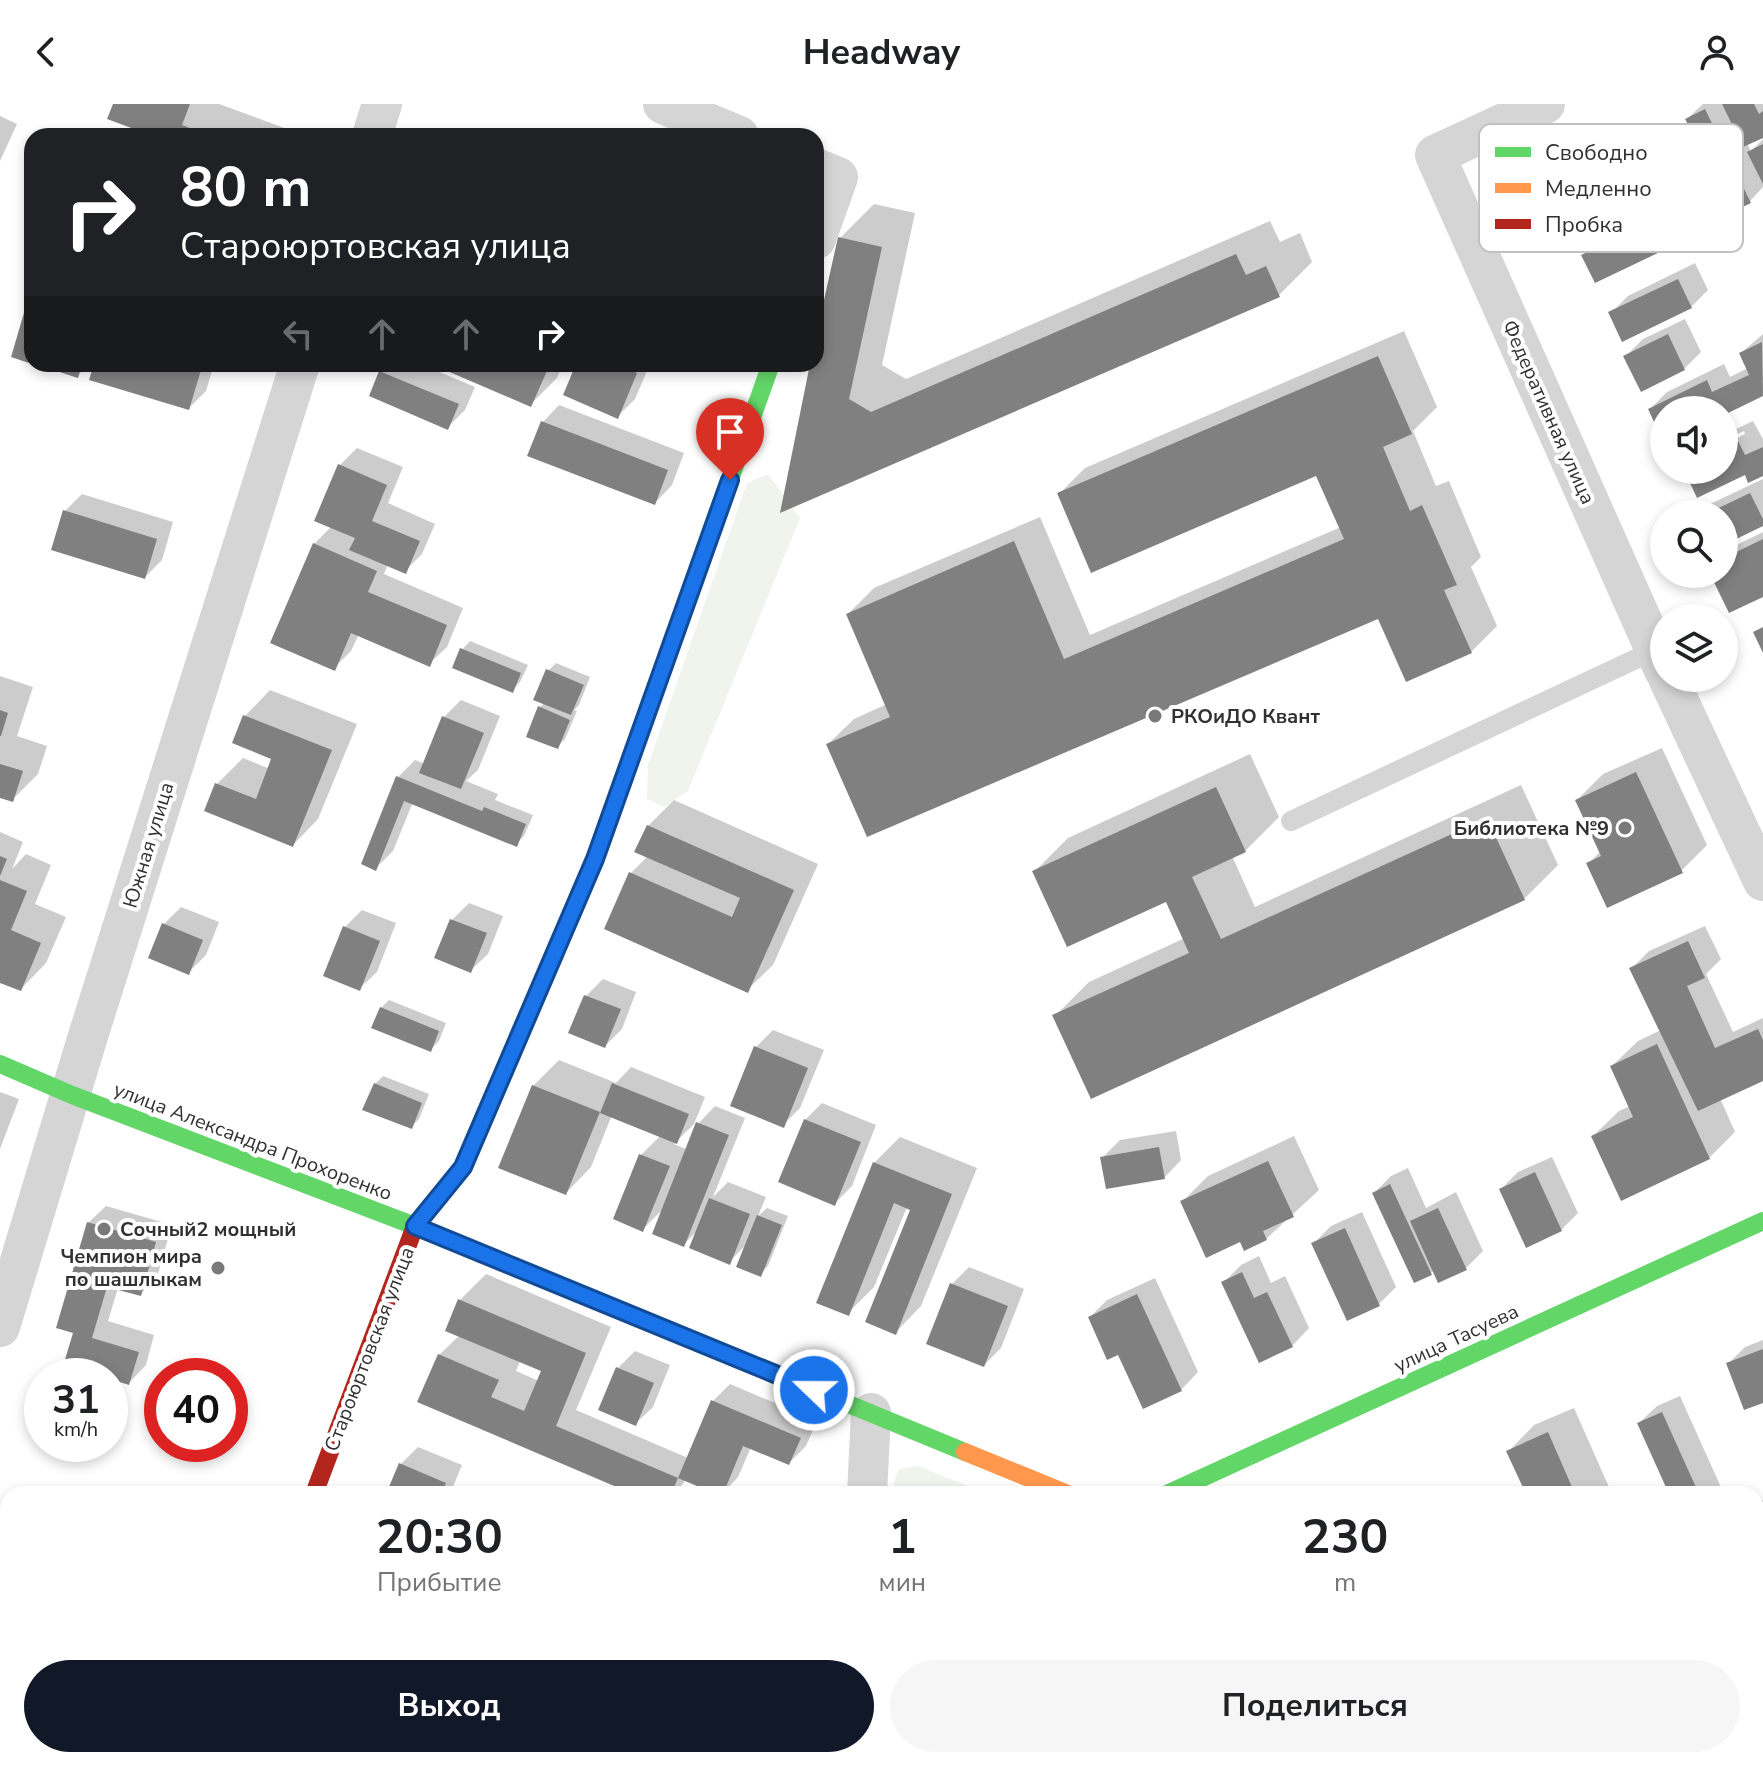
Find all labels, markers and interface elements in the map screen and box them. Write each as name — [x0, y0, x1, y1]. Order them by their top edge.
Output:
text: Headway — [803, 28, 960, 77]
icon: back — [24, 30, 68, 74]
icon: person — [1695, 30, 1739, 74]
legend — [1479, 124, 1743, 252]
text: Свободно — [1545, 138, 1648, 168]
text: 80 m — [180, 149, 311, 226]
icon: right — [48, 160, 152, 264]
text: Медленно — [1545, 174, 1652, 204]
text: Пробка — [1545, 210, 1623, 240]
text: Староюртовская улица — [180, 222, 571, 271]
icon: left — [276, 312, 320, 356]
icon: ahead — [360, 312, 404, 356]
icon: ahead — [444, 312, 488, 356]
icon: right — [528, 312, 572, 356]
street label: Федеративная улица — [1496, 316, 1601, 508]
map controls — [1650, 396, 1738, 692]
button: sound — [1650, 396, 1738, 484]
pin — [696, 398, 764, 480]
icon: arrive — [708, 410, 752, 454]
button: search — [1650, 500, 1738, 588]
button: layers — [1650, 604, 1738, 692]
place label: РКОиДО Квант — [1171, 703, 1320, 730]
marker: РКОиДО Квант — [1146, 707, 1164, 725]
street label: Южная улица — [117, 779, 180, 911]
place label: Библиотека №9 — [1454, 815, 1609, 842]
marker: Библиотека №9 — [1616, 819, 1634, 837]
street label: улица Александра Прохоренко — [110, 1076, 396, 1207]
place label: Сочный2 мощный — [120, 1216, 296, 1243]
marker: Сочный2 мощный — [95, 1220, 113, 1238]
place label: Чемпион мира по шашлыкам — [60, 1243, 202, 1293]
street label: Староюртовская улица — [318, 1243, 421, 1455]
marker: Чемпион мира по шашлыкам — [209, 1259, 227, 1277]
street label: улица Тасуева — [1390, 1298, 1523, 1379]
position arrow — [772, 1348, 856, 1432]
speed limit sign: 40 — [144, 1358, 248, 1462]
text: 31 — [52, 1373, 100, 1427]
text: km/h — [54, 1416, 98, 1443]
text: 20:30 — [376, 1504, 503, 1570]
text: 1 — [888, 1504, 917, 1570]
text: 230 — [1302, 1504, 1388, 1570]
text: Прибытие — [377, 1565, 502, 1600]
text: мин — [879, 1565, 926, 1600]
text: m — [1334, 1565, 1356, 1600]
button: Выход — [24, 1660, 874, 1752]
button: Поделиться — [890, 1660, 1740, 1752]

